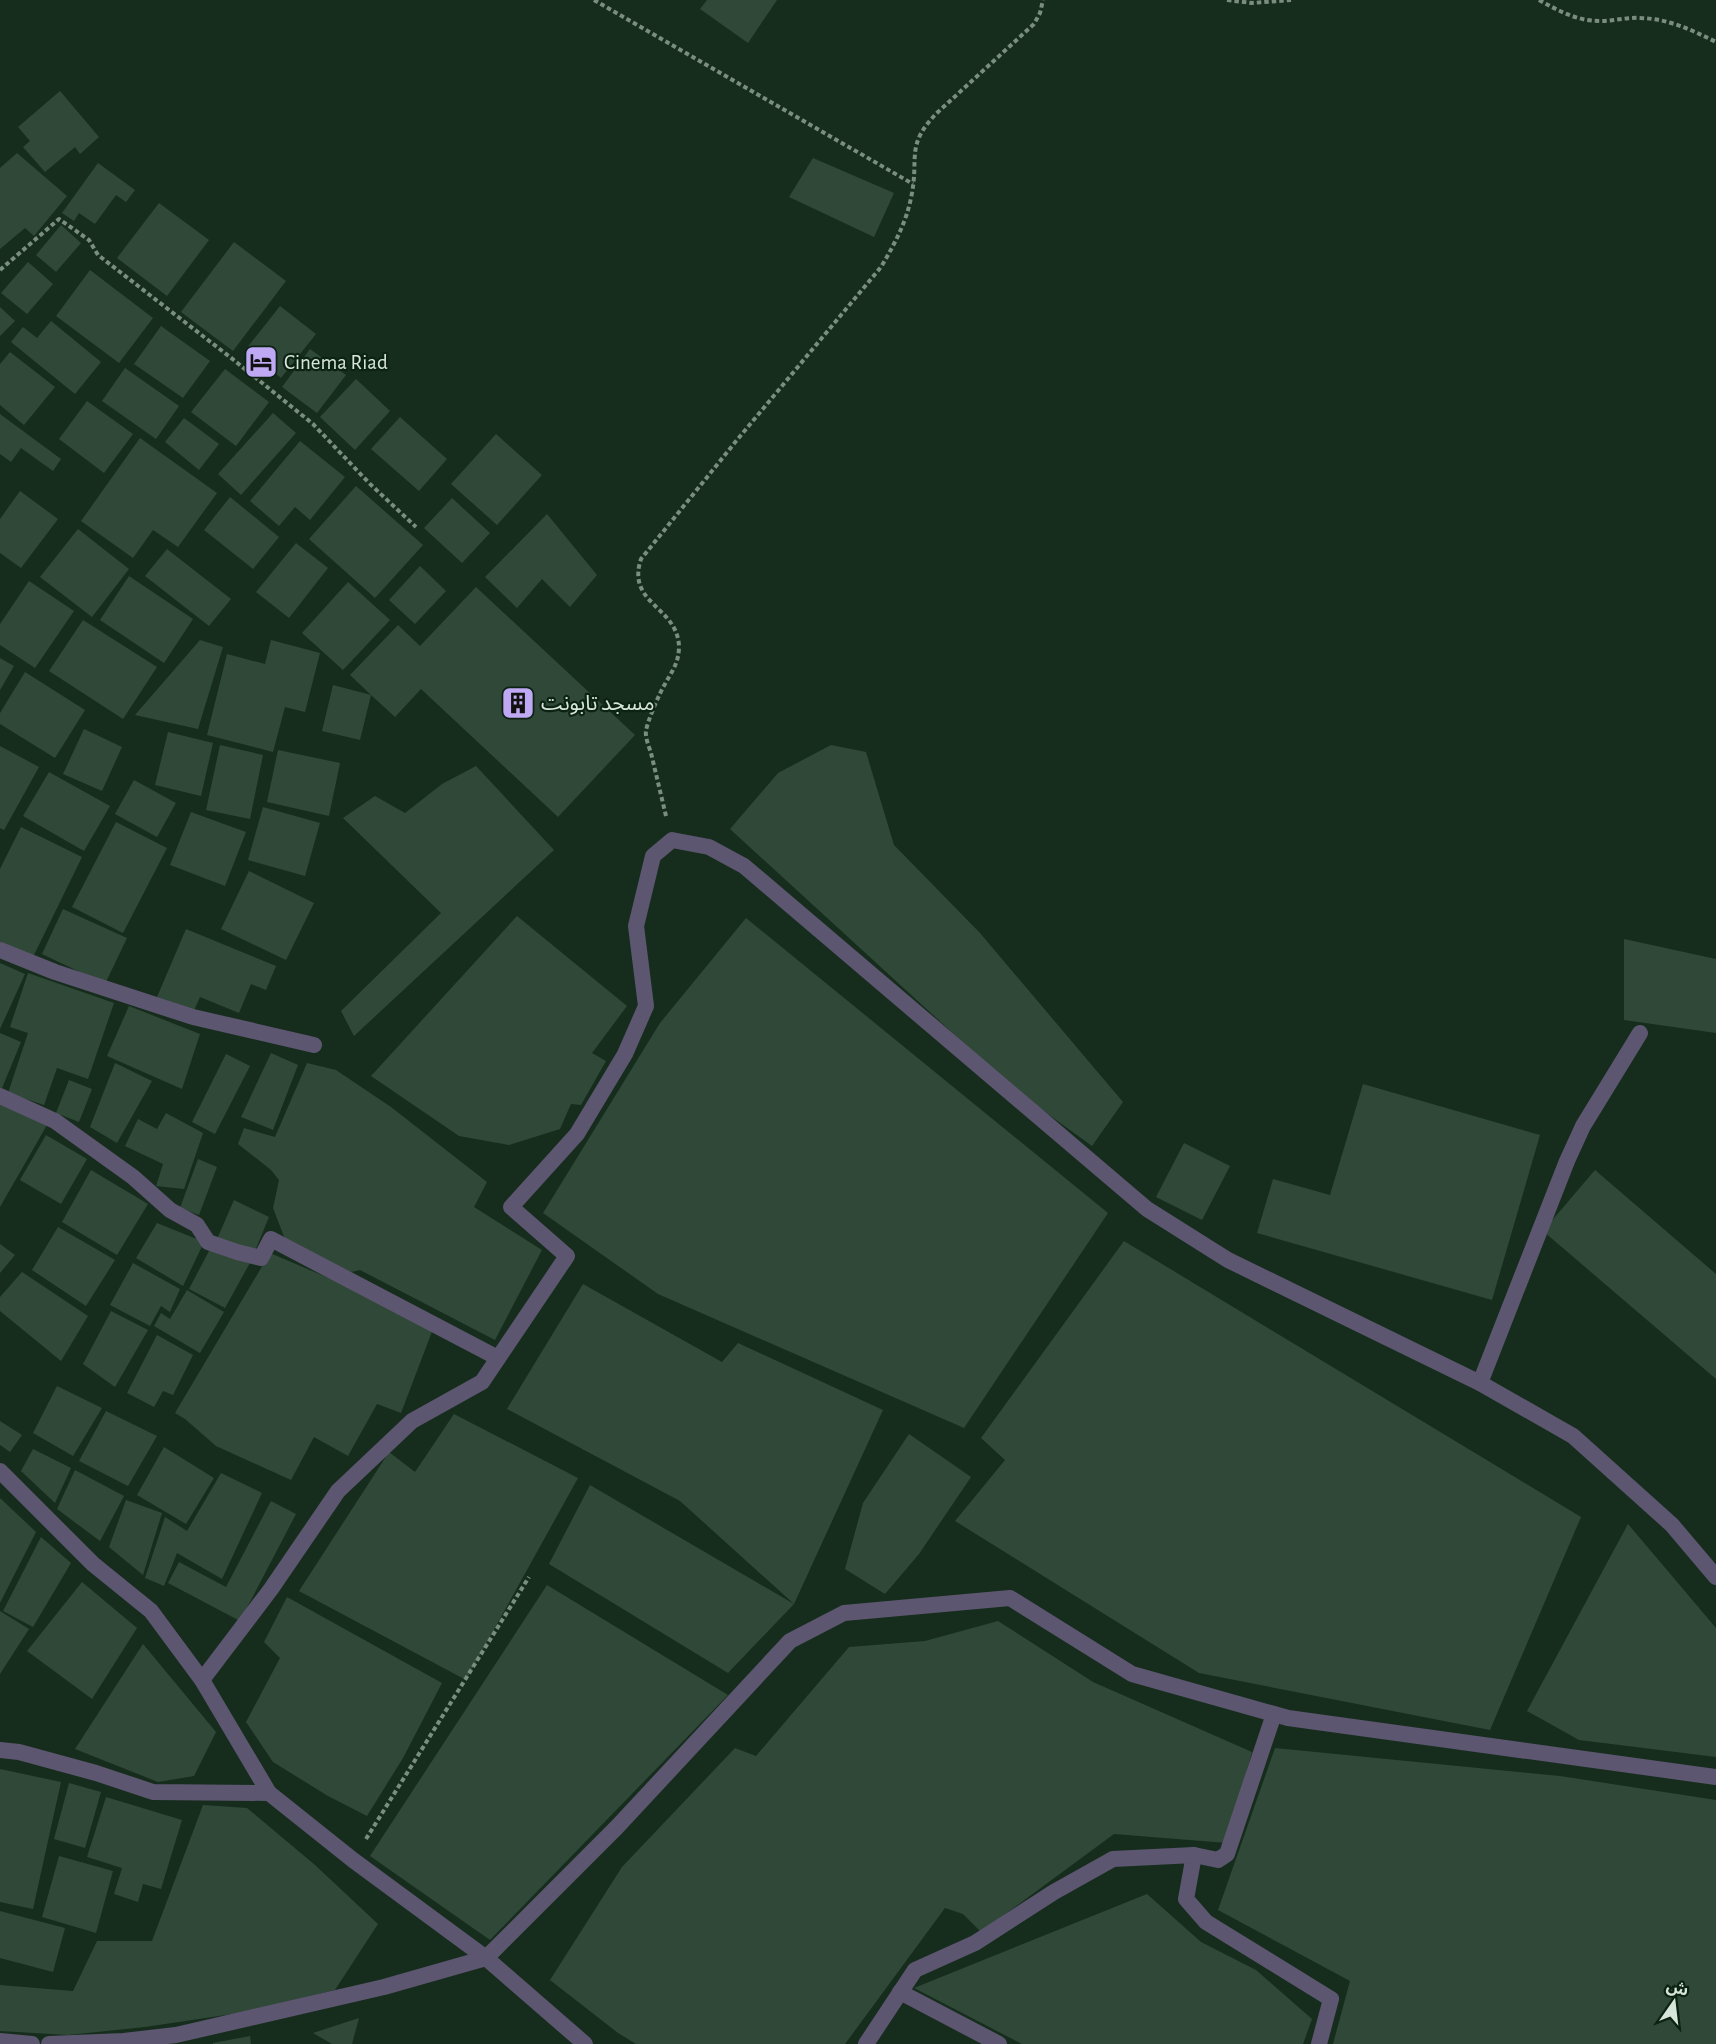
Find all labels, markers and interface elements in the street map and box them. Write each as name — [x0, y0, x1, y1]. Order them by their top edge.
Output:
hotel icon: Cinema Riad — [243, 344, 279, 380]
place label: Cinema Riad — [284, 352, 388, 373]
building icon: مسجد تابونت — [500, 685, 536, 721]
place label: مسجد تابونت — [541, 693, 654, 715]
north arrow — [1644, 1972, 1704, 2032]
text: ش — [1665, 1978, 1690, 2000]

